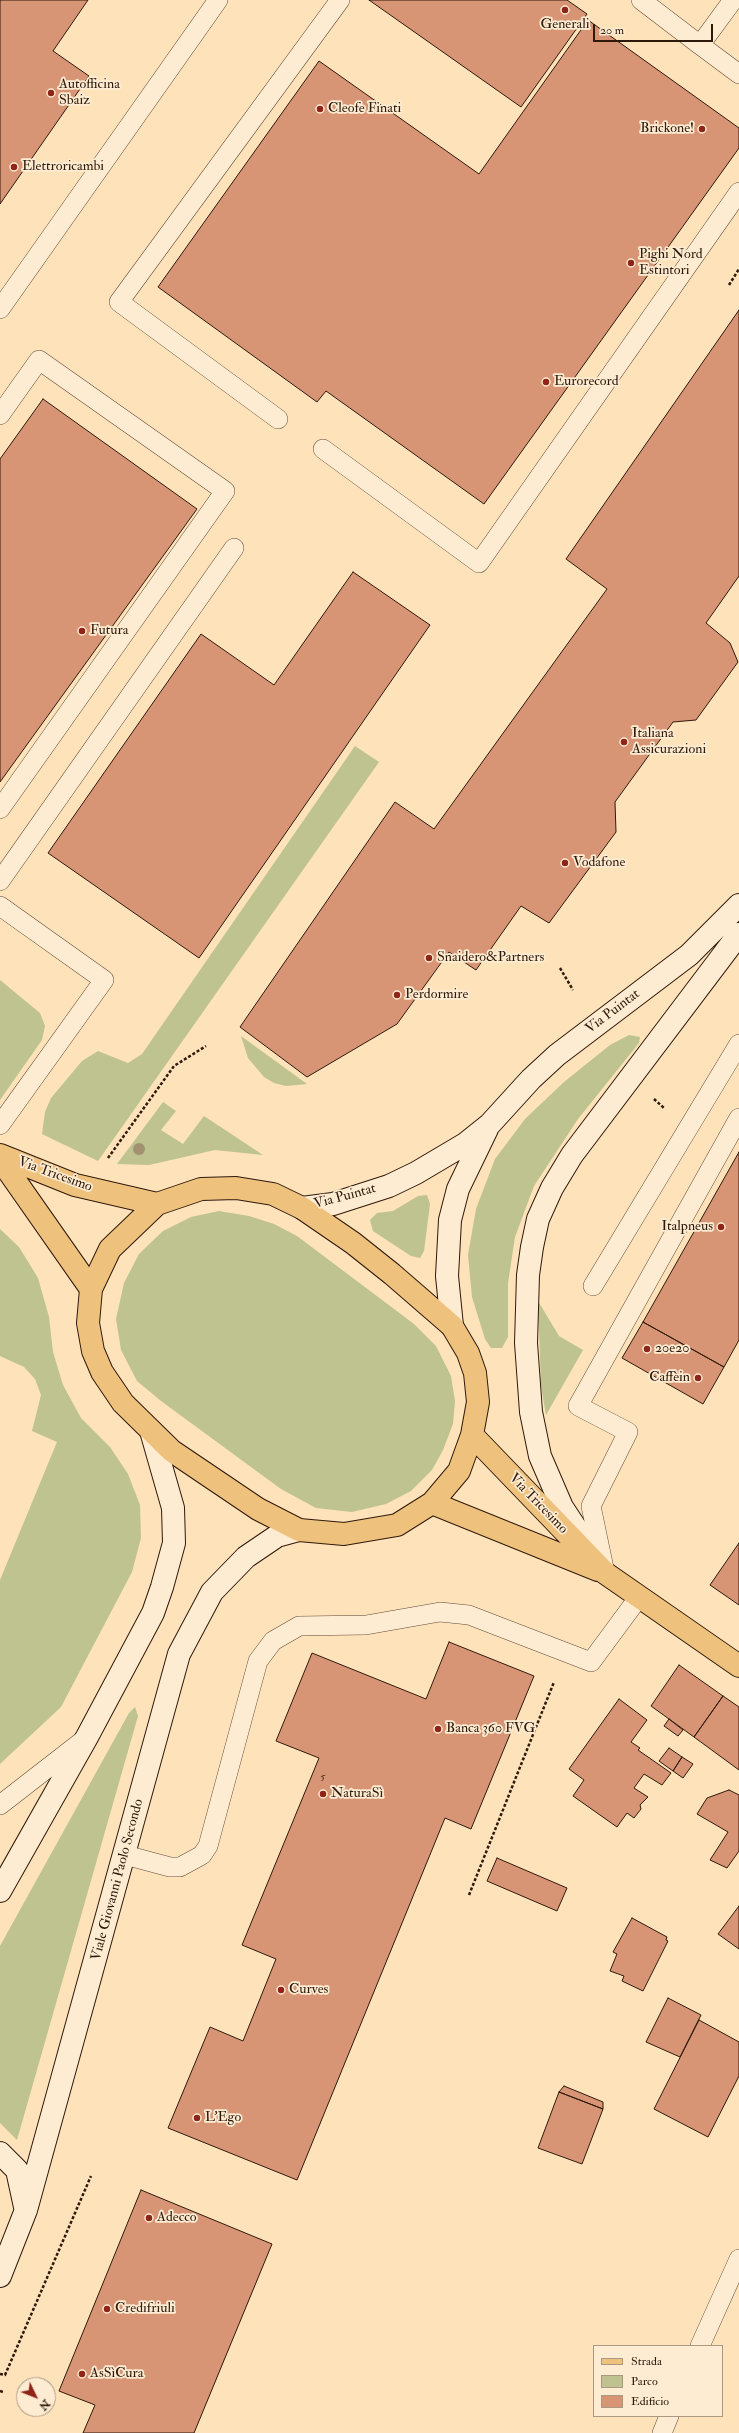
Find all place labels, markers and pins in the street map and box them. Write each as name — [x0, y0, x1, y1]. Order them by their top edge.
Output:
marker: Generali — [560, 5, 570, 15]
place label: Generali — [541, 17, 589, 33]
place label: Autofficina Sbaiz — [59, 77, 120, 110]
marker: Autofficina Sbaiz — [46, 88, 56, 98]
place label: Cleofe Finati — [328, 101, 401, 117]
marker: Cleofe Finati — [315, 104, 325, 114]
place label: Brickone! — [640, 121, 694, 137]
marker: Brickone! — [697, 124, 707, 134]
place label: Elettroricambi — [22, 159, 104, 175]
marker: Elettroricambi — [9, 162, 19, 172]
place label: Pighi Nord Estintori — [639, 247, 703, 280]
marker: Pighi Nord Estintori — [626, 258, 636, 268]
place label: Eurorecord — [554, 374, 619, 390]
marker: Eurorecord — [541, 377, 551, 387]
place label: Futura — [90, 623, 128, 639]
marker: Futura — [77, 626, 87, 636]
place label: Italiana Assicurazioni — [632, 726, 706, 758]
marker: Italiana Assicurazioni — [619, 737, 629, 747]
place label: Vodafone — [573, 855, 625, 871]
marker: Vodafone — [560, 858, 570, 868]
place label: Snaidero&Partners — [437, 950, 544, 966]
marker: Snaidero&Partners — [424, 953, 434, 963]
place label: Perdormire — [405, 987, 468, 1003]
marker: Perdormire — [392, 990, 402, 1000]
place label: Italpneus — [661, 1219, 713, 1235]
marker: Italpneus — [716, 1222, 726, 1232]
place label: 20e20 — [655, 1341, 689, 1357]
marker: 20e20 — [642, 1344, 652, 1354]
place label: Caffèin — [649, 1370, 690, 1386]
marker: Caffèin — [693, 1373, 703, 1383]
place label: Banca 360 FVG — [446, 1721, 535, 1737]
marker: Banca 360 FVG — [433, 1724, 443, 1734]
place label: NaturaSì — [331, 1786, 383, 1802]
marker: NaturaSì — [318, 1789, 328, 1799]
place label: Curves — [289, 1982, 328, 1998]
marker: Curves — [276, 1985, 286, 1995]
place label: L'Ego — [205, 2110, 241, 2126]
marker: L'Ego — [192, 2113, 202, 2123]
place label: Adecco — [157, 2210, 197, 2226]
marker: Adecco — [144, 2213, 154, 2223]
place label: Credifriuli — [115, 2301, 175, 2317]
marker: Credifriuli — [102, 2304, 112, 2314]
place label: AsSìCura — [90, 2366, 144, 2382]
marker: AsSìCura — [77, 2369, 87, 2379]

